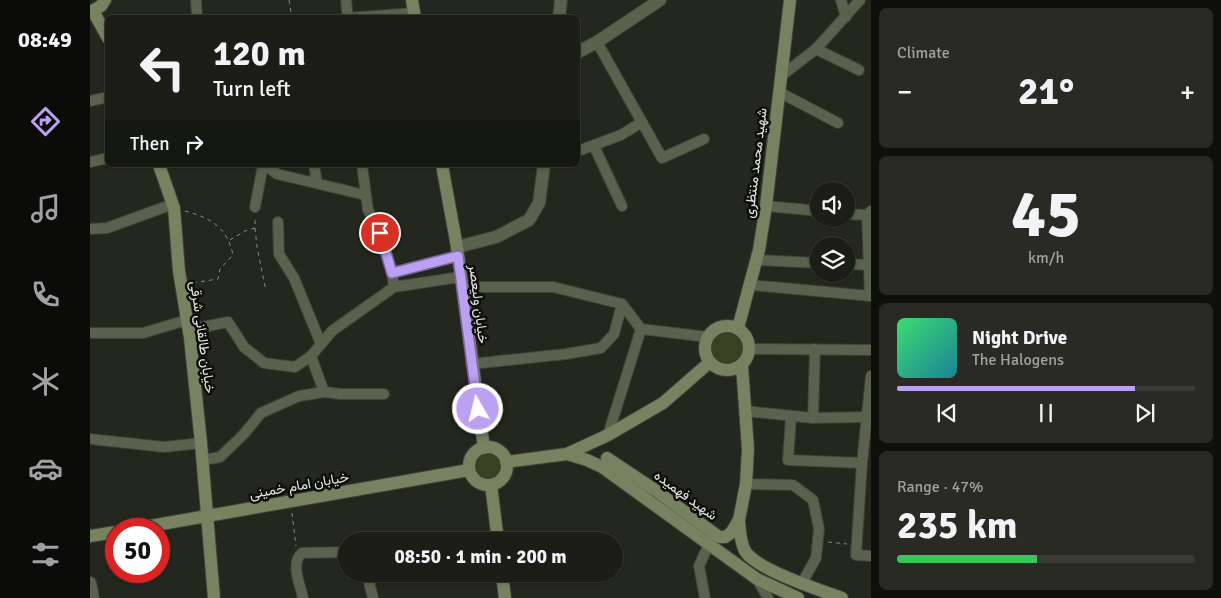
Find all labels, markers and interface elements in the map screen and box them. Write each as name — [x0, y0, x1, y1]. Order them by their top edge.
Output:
text: 08:49 — [18, 26, 72, 53]
text: 120 m — [213, 32, 306, 75]
icon: left — [130, 35, 195, 100]
text: Climate — [897, 43, 950, 63]
text: 21° — [1018, 68, 1074, 115]
text: Turn left — [213, 75, 291, 102]
text: − — [897, 75, 912, 109]
text: + — [1180, 75, 1195, 109]
icon: directions — [28, 104, 63, 139]
street label: شهید محمد منتظری — [740, 107, 771, 219]
icon: right — [180, 130, 208, 158]
text: Then — [130, 132, 170, 156]
text: 45 — [1011, 175, 1081, 255]
map controls — [810, 182, 855, 282]
button: sound — [810, 182, 855, 227]
icon: music — [28, 191, 63, 226]
pin — [359, 212, 401, 254]
icon: arrive — [366, 219, 394, 247]
button: layers — [810, 237, 855, 282]
text: km/h — [1028, 248, 1064, 268]
street label: خیابان ولیعصر — [465, 263, 492, 344]
icon: phone — [28, 277, 63, 312]
street label: خیابان طالقانی شرقی — [186, 280, 219, 394]
text: Night Drive — [972, 326, 1067, 350]
text: The Halogens — [972, 350, 1064, 370]
icon: climate — [28, 364, 63, 399]
position arrow — [451, 382, 503, 434]
icon: previous — [933, 399, 961, 427]
icon: pause — [1032, 399, 1060, 427]
icon: next — [1131, 399, 1159, 427]
icon: car — [28, 451, 63, 486]
street label: شهید فهمیده — [651, 467, 721, 524]
street label: خیابان امام خمینی — [248, 468, 350, 503]
text: Range · 47% — [897, 477, 983, 497]
text: 235 km — [897, 502, 1018, 549]
speed limit sign: 50 — [105, 518, 170, 583]
icon: filters — [28, 537, 63, 572]
text: 08:50 · 1 min · 200 m — [394, 545, 567, 569]

